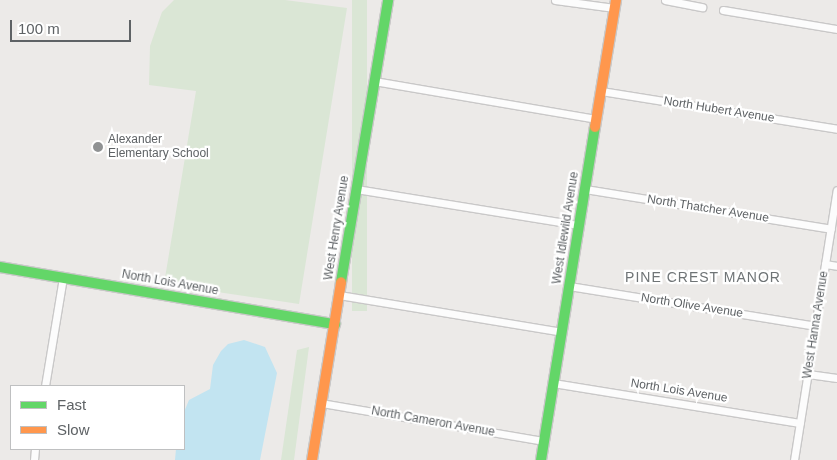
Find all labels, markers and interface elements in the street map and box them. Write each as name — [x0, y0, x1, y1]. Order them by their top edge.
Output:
scale bar — [12, 10, 134, 42]
text: 100 m — [18, 20, 60, 37]
street label: North Hubert Avenue — [662, 94, 776, 126]
place label: Alexander Elementary School — [108, 133, 209, 161]
marker: Alexander Elementary School — [92, 141, 104, 153]
street label: West Idlewild Avenue — [550, 170, 582, 286]
street label: West Henry Avenue — [322, 174, 352, 282]
street label: North Thatcher Avenue — [646, 192, 770, 226]
street label: North Lois Avenue — [120, 267, 220, 299]
district label: PINE CREST MANOR — [623, 269, 783, 285]
street label: West Hanna Avenue — [800, 270, 832, 380]
street label: North Olive Avenue — [640, 291, 744, 321]
street label: North Lois Avenue — [629, 376, 729, 406]
legend — [10, 385, 185, 450]
text: Fast — [57, 396, 86, 413]
street label: North Cameron Avenue — [370, 404, 496, 440]
text: Slow — [57, 421, 90, 438]

